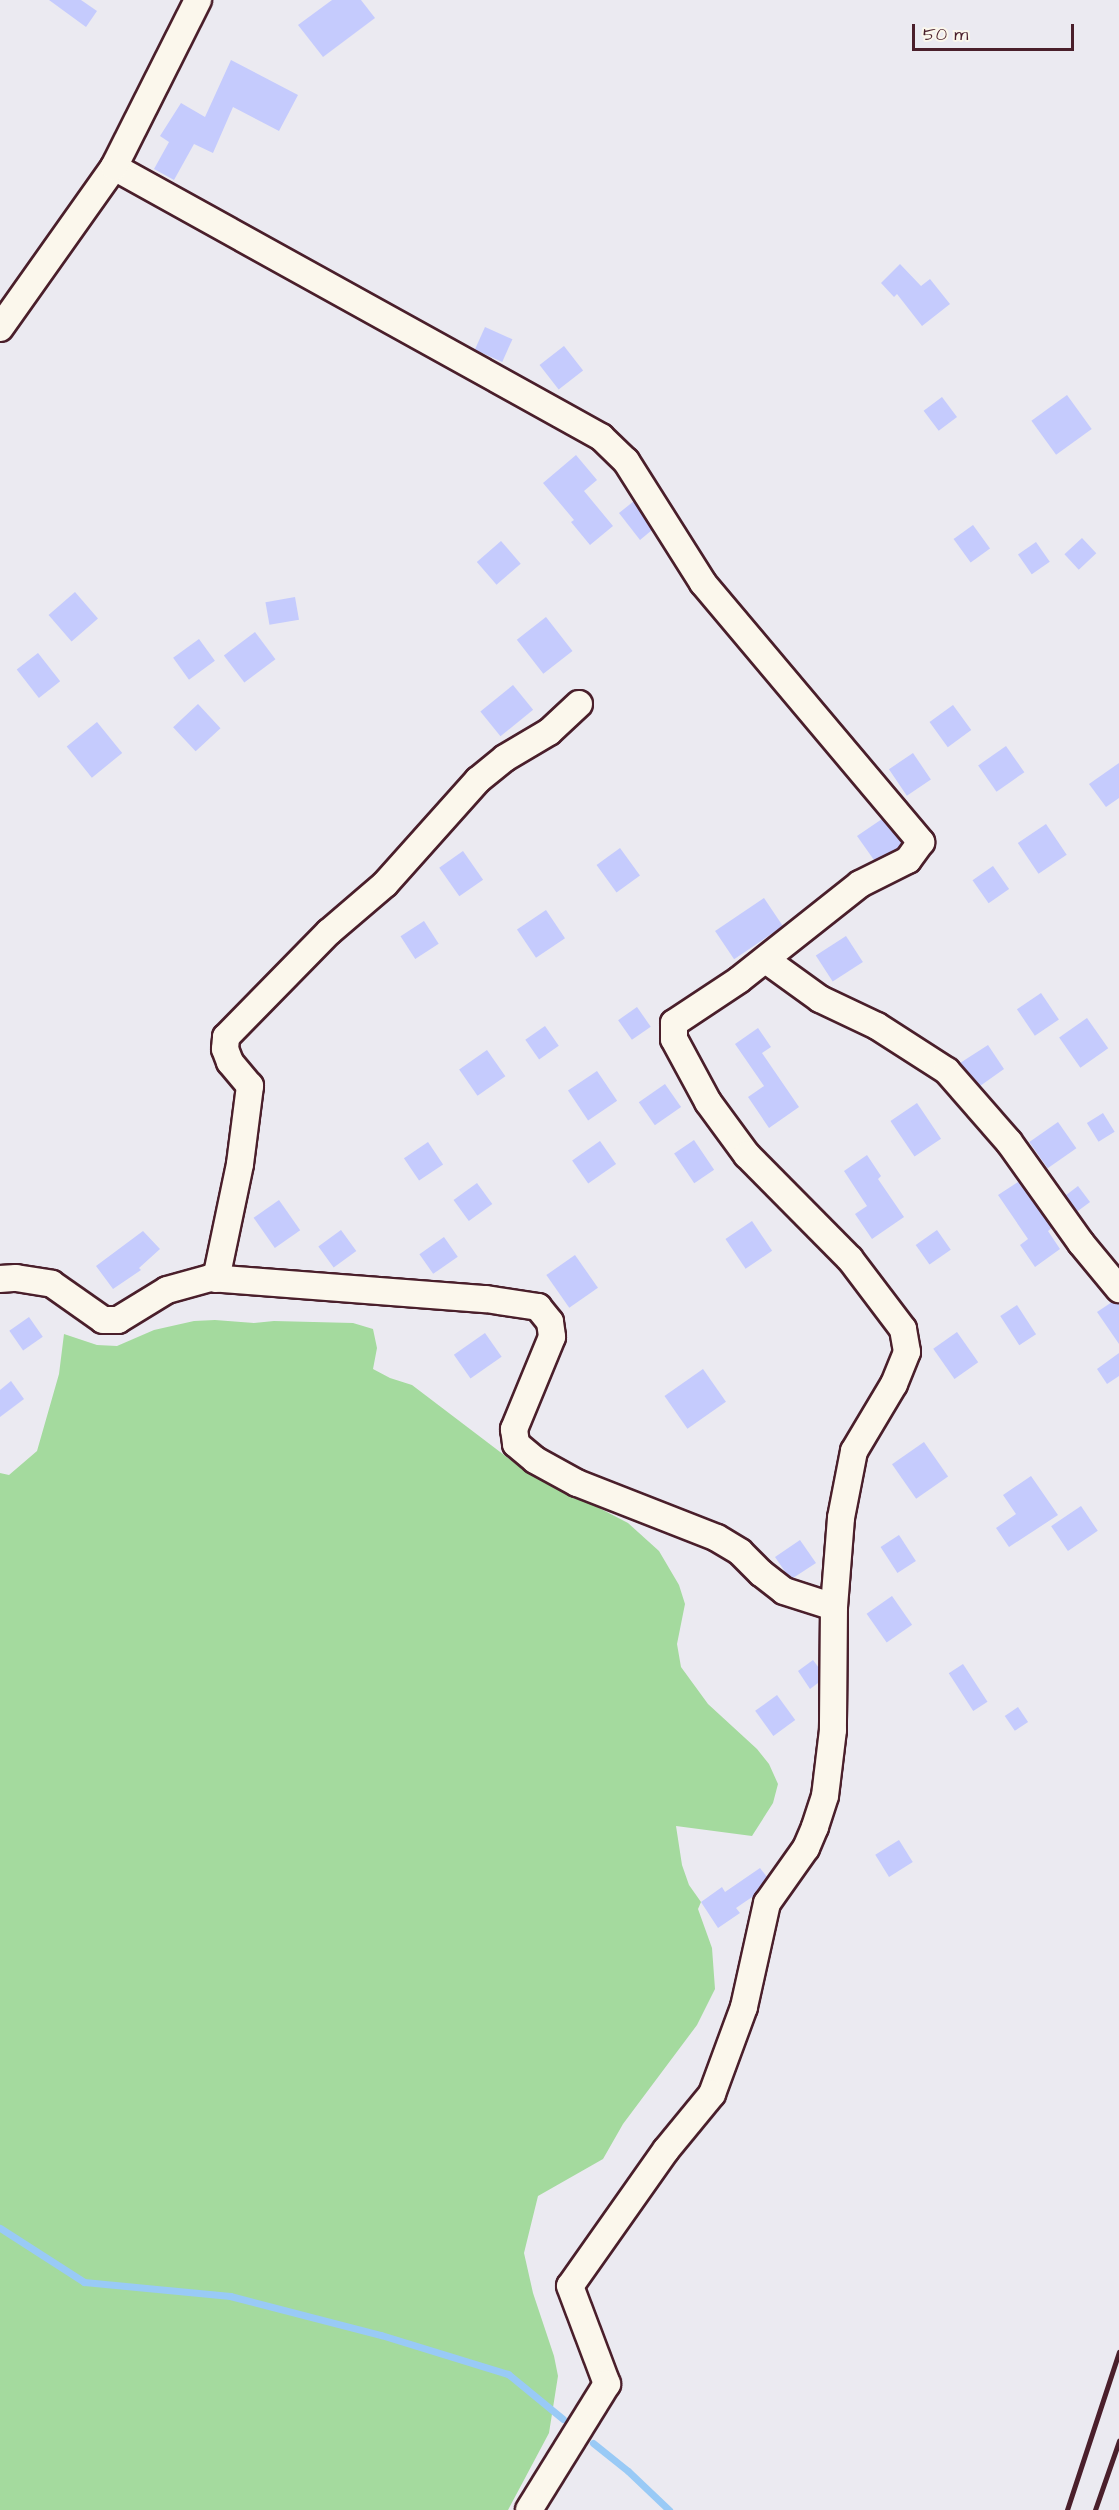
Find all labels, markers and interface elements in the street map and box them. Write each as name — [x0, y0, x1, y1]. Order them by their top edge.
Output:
scale bar — [915, 12, 1077, 50]
text: 50 m — [923, 22, 968, 47]

